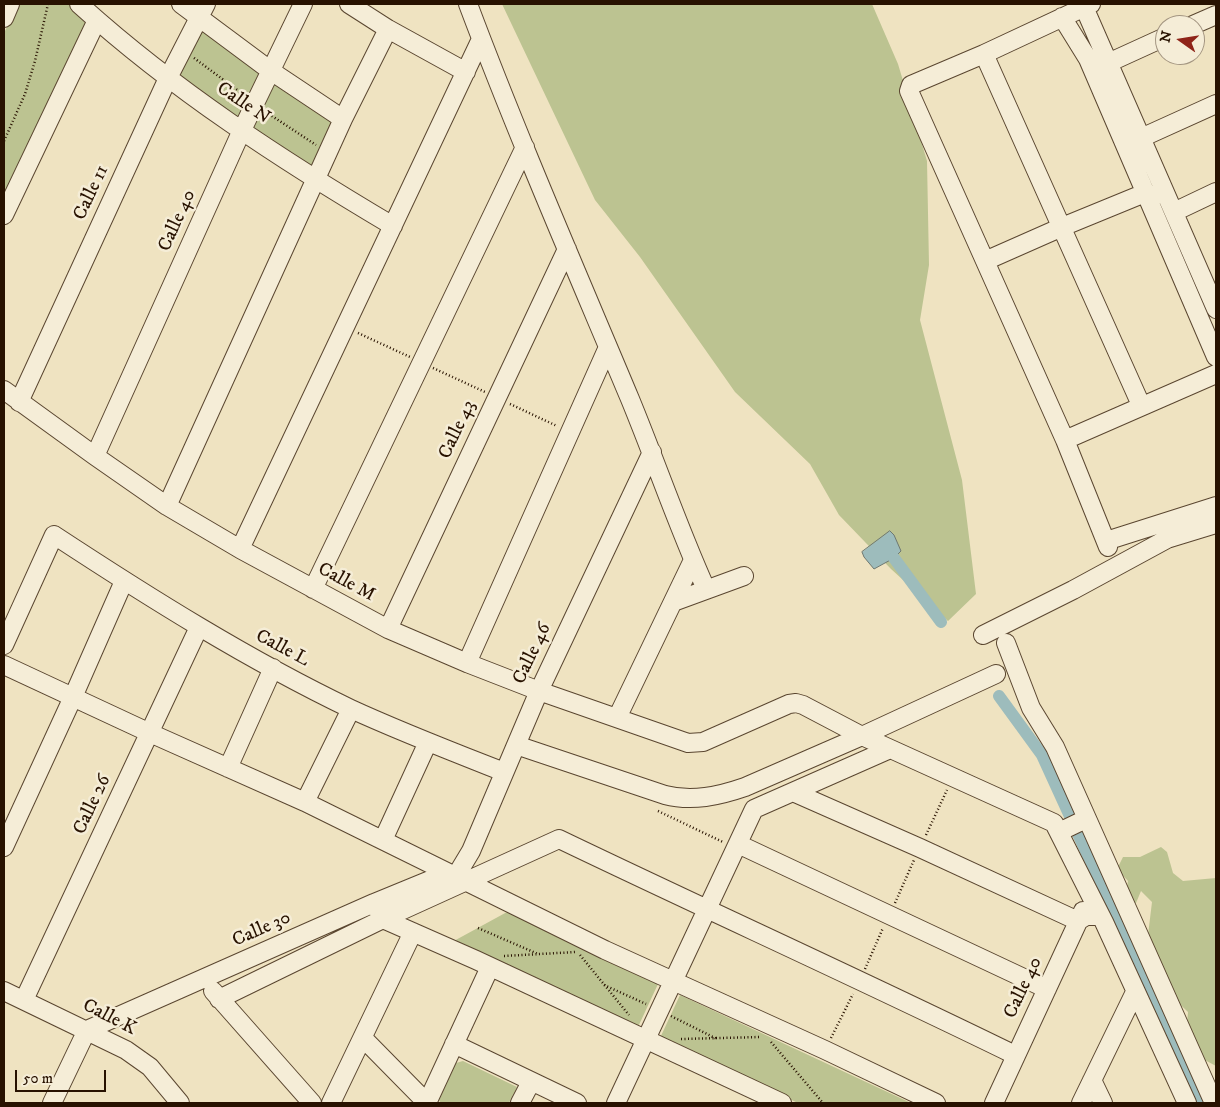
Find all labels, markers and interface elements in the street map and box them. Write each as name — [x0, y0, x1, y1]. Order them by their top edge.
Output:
north arrow — [1155, 15, 1205, 65]
text: N — [1156, 29, 1176, 44]
street label: Calle N — [212, 78, 274, 130]
street label: Calle 11 — [69, 162, 115, 224]
street label: Calle 40 — [154, 187, 202, 255]
street label: Calle 43 — [435, 397, 481, 463]
street label: Calle M — [314, 559, 378, 607]
street label: Calle 46 — [509, 620, 557, 688]
street label: Calle L — [251, 625, 313, 673]
street label: Calle 26 — [69, 772, 117, 838]
street label: Calle 30 — [229, 907, 295, 953]
street label: Calle 40 — [1000, 954, 1048, 1022]
street label: Calle K — [78, 995, 140, 1041]
scale bar — [18, 1060, 109, 1092]
text: 50 m — [23, 1069, 53, 1088]

